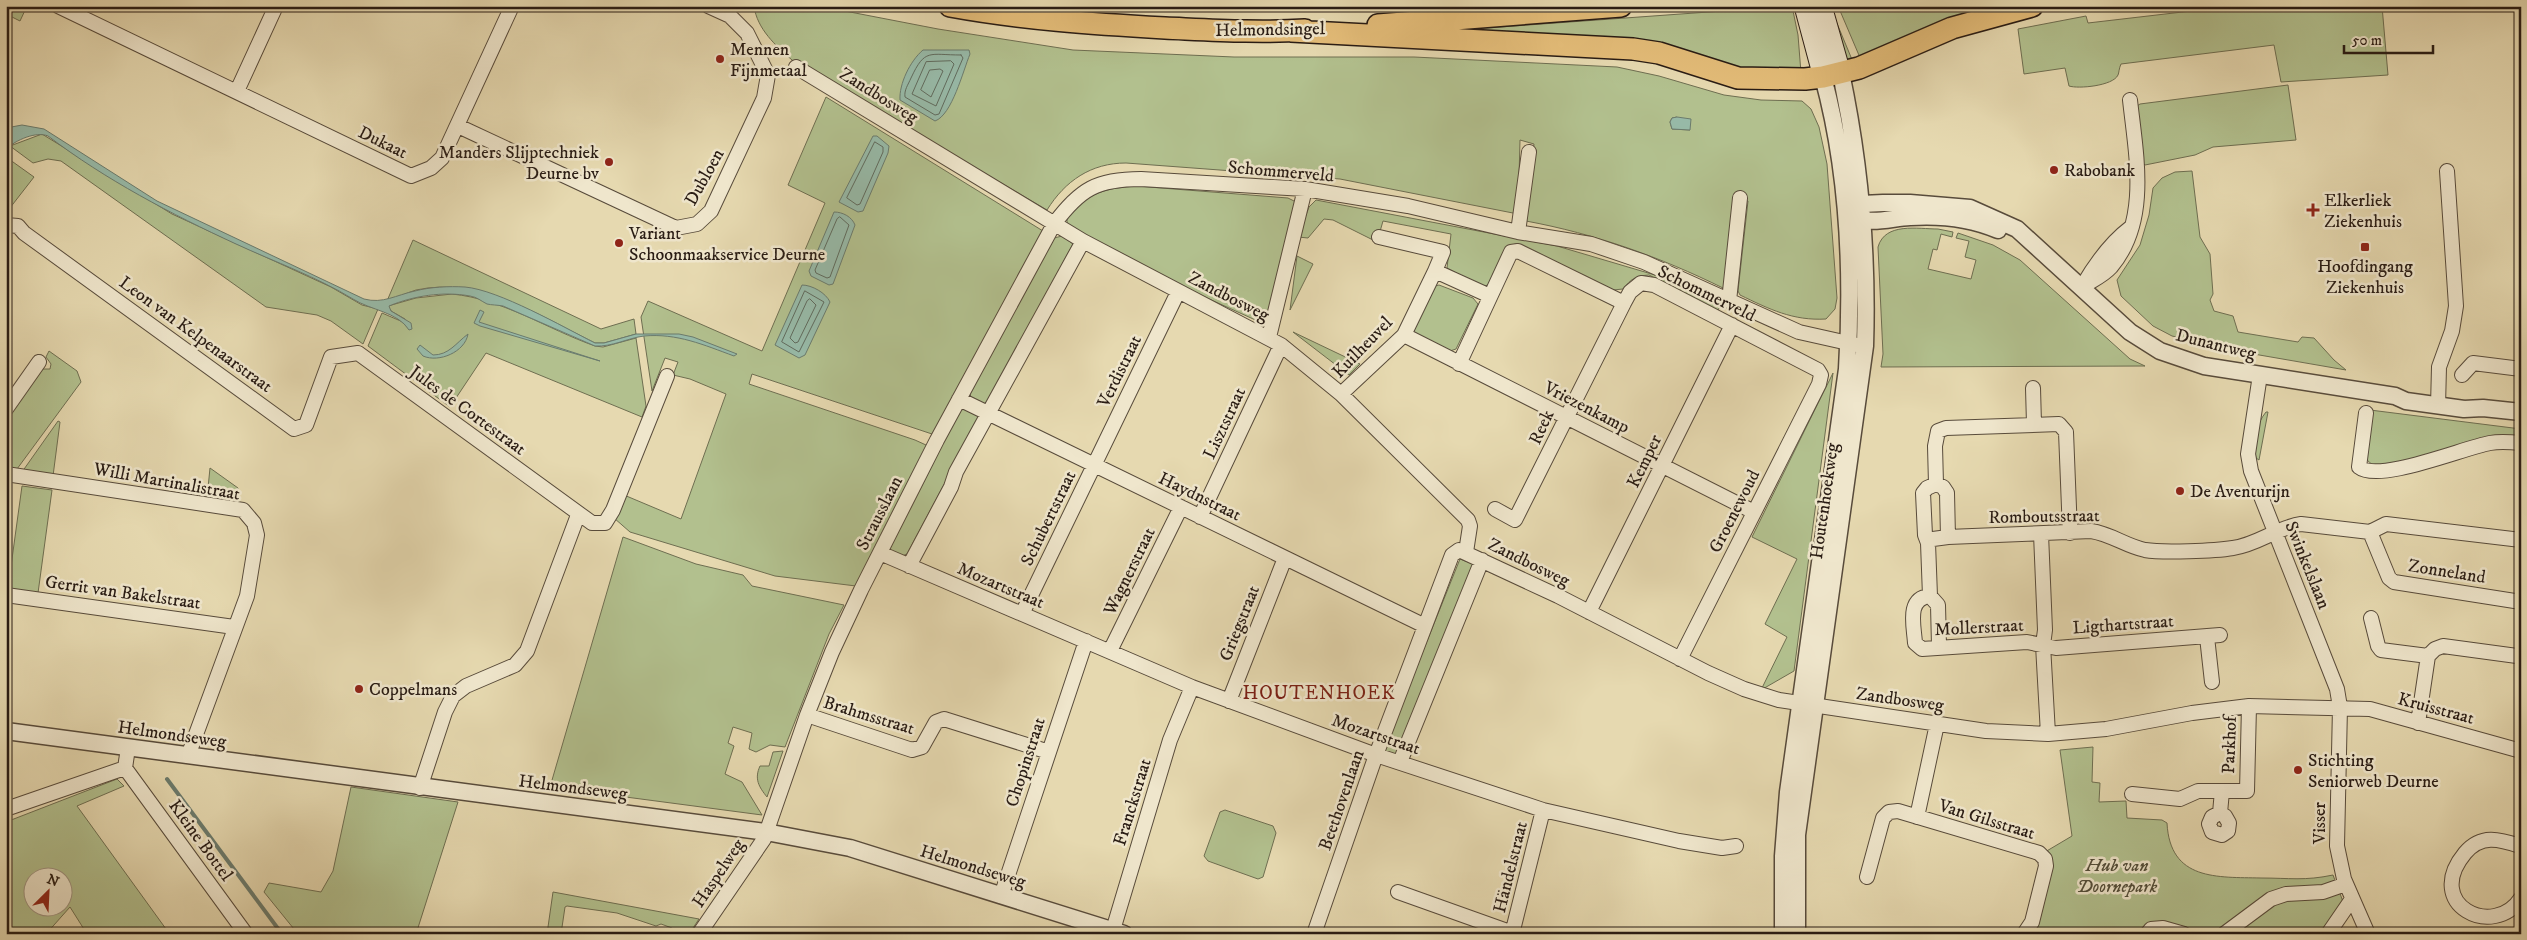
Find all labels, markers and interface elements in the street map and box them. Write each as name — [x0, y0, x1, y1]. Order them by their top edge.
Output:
street label: Helmondsingel — [1215, 18, 1326, 42]
scale bar — [2344, 22, 2433, 54]
text: 50 m — [2352, 31, 2382, 50]
place label: Mennen Fijnmetaal — [730, 39, 807, 82]
marker: Mennen Fijnmetaal — [714, 53, 726, 65]
street label: Zandbosweg — [835, 63, 922, 129]
street label: Dukaat — [354, 122, 411, 164]
place label: Manders Slijptechniek Deurne bv — [439, 142, 599, 185]
street label: Dubloen — [680, 145, 730, 210]
marker: Manders Slijptechniek Deurne bv — [603, 156, 615, 168]
street label: Schommerveld — [1227, 156, 1335, 188]
place label: Rabobank — [2064, 160, 2135, 182]
marker: Rabobank — [2048, 164, 2060, 176]
place label: Elkerliek Ziekenhuis — [2324, 190, 2402, 233]
marker: Elkerliek Ziekenhuis — [2306, 203, 2320, 217]
place label: Variant Schoonmaakservice Deurne — [628, 223, 825, 266]
marker: Variant Schoonmaakservice Deurne — [613, 237, 625, 249]
marker: Hoofdingang Ziekenhuis — [2359, 241, 2371, 253]
place label: Hoofdingang Ziekenhuis — [2317, 256, 2413, 299]
street label: Schommerveld — [1654, 261, 1759, 327]
street label: Zandbosweg — [1184, 267, 1273, 327]
street label: Leon van Kelpenaarstraat — [115, 272, 276, 398]
street label: Kuilheuvel — [1328, 312, 1398, 383]
street label: Dunantweg — [2173, 324, 2258, 366]
street label: Verdistraat — [1093, 331, 1147, 412]
street label: Jules de Cortestraat — [403, 360, 530, 461]
street label: Vriezenkamp — [1539, 377, 1633, 439]
street label: Lisztstraat — [1199, 384, 1251, 463]
street label: Reek — [1524, 407, 1559, 448]
street label: Kemper — [1623, 431, 1667, 492]
street label: Houtenhoekweg — [1806, 441, 1844, 561]
street label: Willi Martinalistraat — [91, 458, 242, 506]
street label: Groenewoud — [1705, 466, 1765, 557]
street label: Schubertstraat — [1016, 467, 1081, 570]
street label: Haydnstraat — [1155, 467, 1245, 526]
street label: Strausslaan — [852, 472, 908, 554]
place label: De Aventurijn — [2190, 481, 2291, 503]
marker: De Aventurijn — [2174, 485, 2186, 497]
street label: Romboutsstraat — [1988, 505, 2100, 529]
street label: Swinkelslaan — [2280, 518, 2335, 613]
street label: Wagnerstraat — [1099, 524, 1161, 620]
street label: Zandbosweg — [1484, 534, 1573, 592]
street label: Zonneland — [2407, 555, 2487, 589]
street label: Mozartstraat — [954, 558, 1048, 614]
street label: Gerrit van Bakelstraat — [44, 571, 202, 615]
street label: Griegstraat — [1215, 582, 1265, 664]
street label: Ligthartstraat — [2072, 610, 2175, 640]
street label: Mollerstraat — [1934, 615, 2024, 641]
place label: Coppelmans — [369, 679, 457, 701]
district label: HOUTENHOEK — [1242, 682, 1396, 705]
marker: Coppelmans — [353, 683, 365, 695]
street label: Zandbosweg — [1855, 683, 1945, 717]
street label: Kruisstraat — [2395, 688, 2477, 730]
street label: Brahmsstraat — [820, 692, 917, 740]
street label: Mozartstraat — [1328, 710, 1423, 760]
street label: Parkhof — [2218, 713, 2242, 774]
street label: Chopinstraat — [1001, 715, 1051, 810]
street label: Helmondseweg — [116, 716, 228, 754]
street label: Beethovenlaan — [1314, 747, 1370, 854]
place label: Stichting Seniorweb Deurne — [2308, 750, 2439, 793]
street label: Franckstraat — [1109, 756, 1157, 849]
marker: Stichting Seniorweb Deurne — [2292, 764, 2304, 776]
street label: Helmondseweg — [517, 770, 629, 806]
street label: Van Gilsstraat — [1935, 795, 2038, 845]
street label: Kleine Bottel — [163, 796, 237, 886]
street label: Visser — [2309, 802, 2331, 845]
street label: Händelstraat — [1489, 819, 1533, 915]
street label: Haspelweg — [688, 835, 750, 912]
street label: Helmondseweg — [917, 840, 1028, 894]
park label: Hub van Doornepark — [2077, 855, 2158, 898]
north arrow — [22, 868, 72, 918]
text: N — [44, 870, 62, 892]

